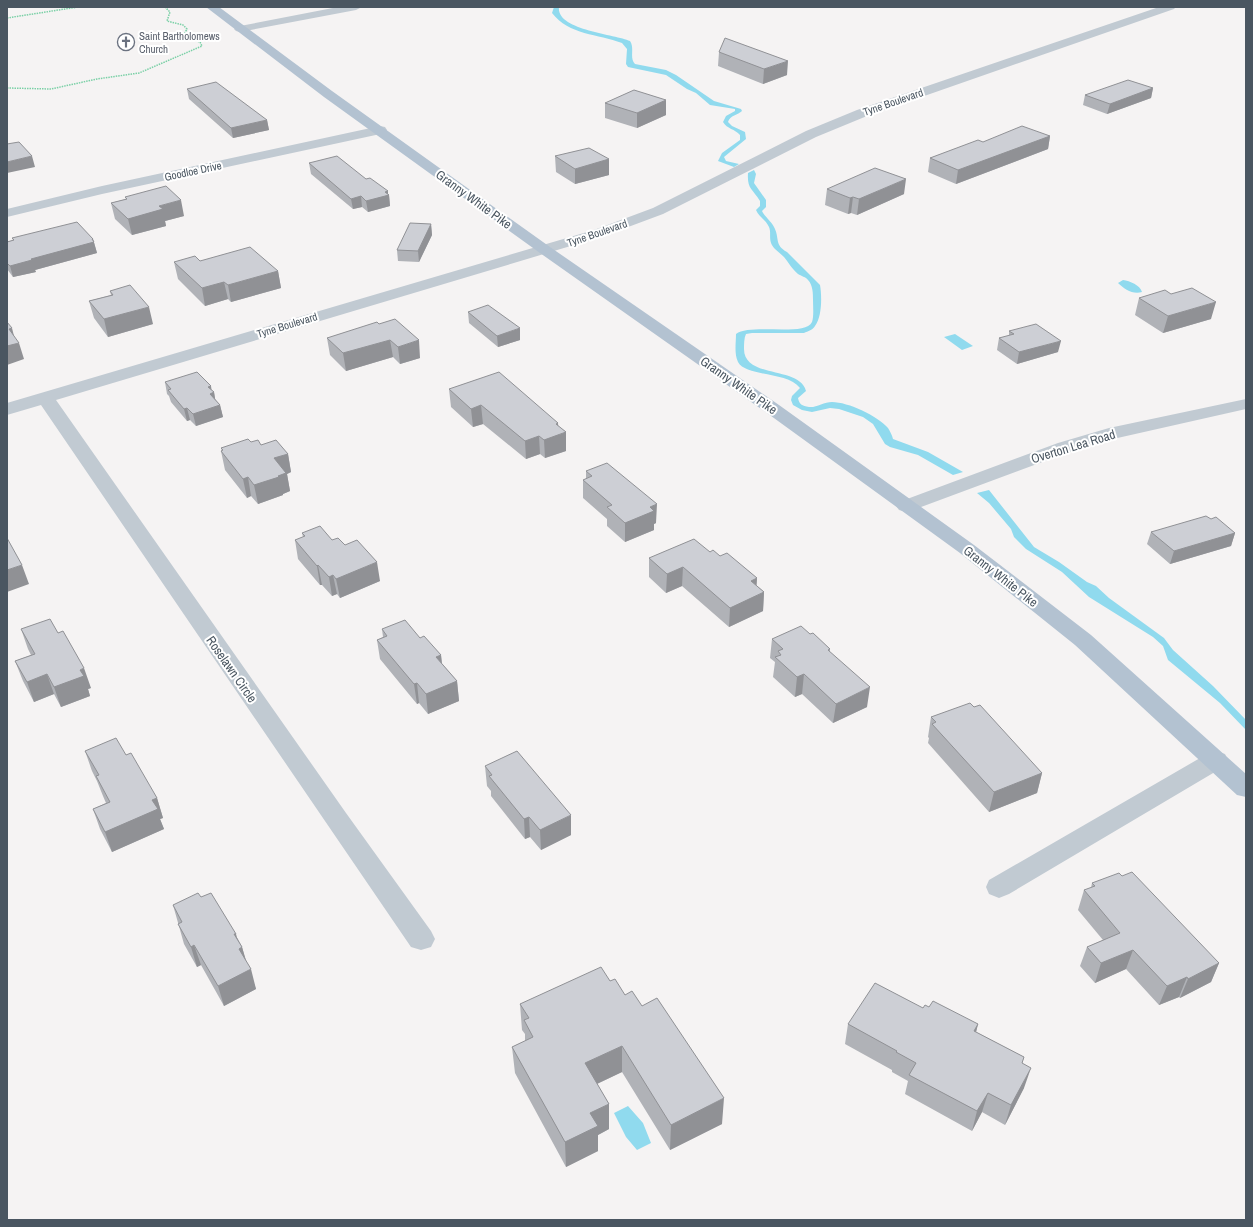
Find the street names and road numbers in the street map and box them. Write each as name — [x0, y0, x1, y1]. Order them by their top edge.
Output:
street label: Tyne Boulevard — [861, 85, 925, 119]
street label: Goodloe Drive — [163, 158, 223, 184]
street label: Granny White Pike — [432, 166, 515, 233]
street label: Tyne Boulevard — [565, 216, 629, 250]
street label: Tyne Boulevard — [255, 309, 319, 341]
street label: Granny White Pike — [697, 353, 781, 418]
street label: Overton Lea Road — [1029, 426, 1117, 467]
street label: Granny White Pike — [960, 542, 1041, 611]
street label: Roselawn Circle — [202, 633, 261, 706]

